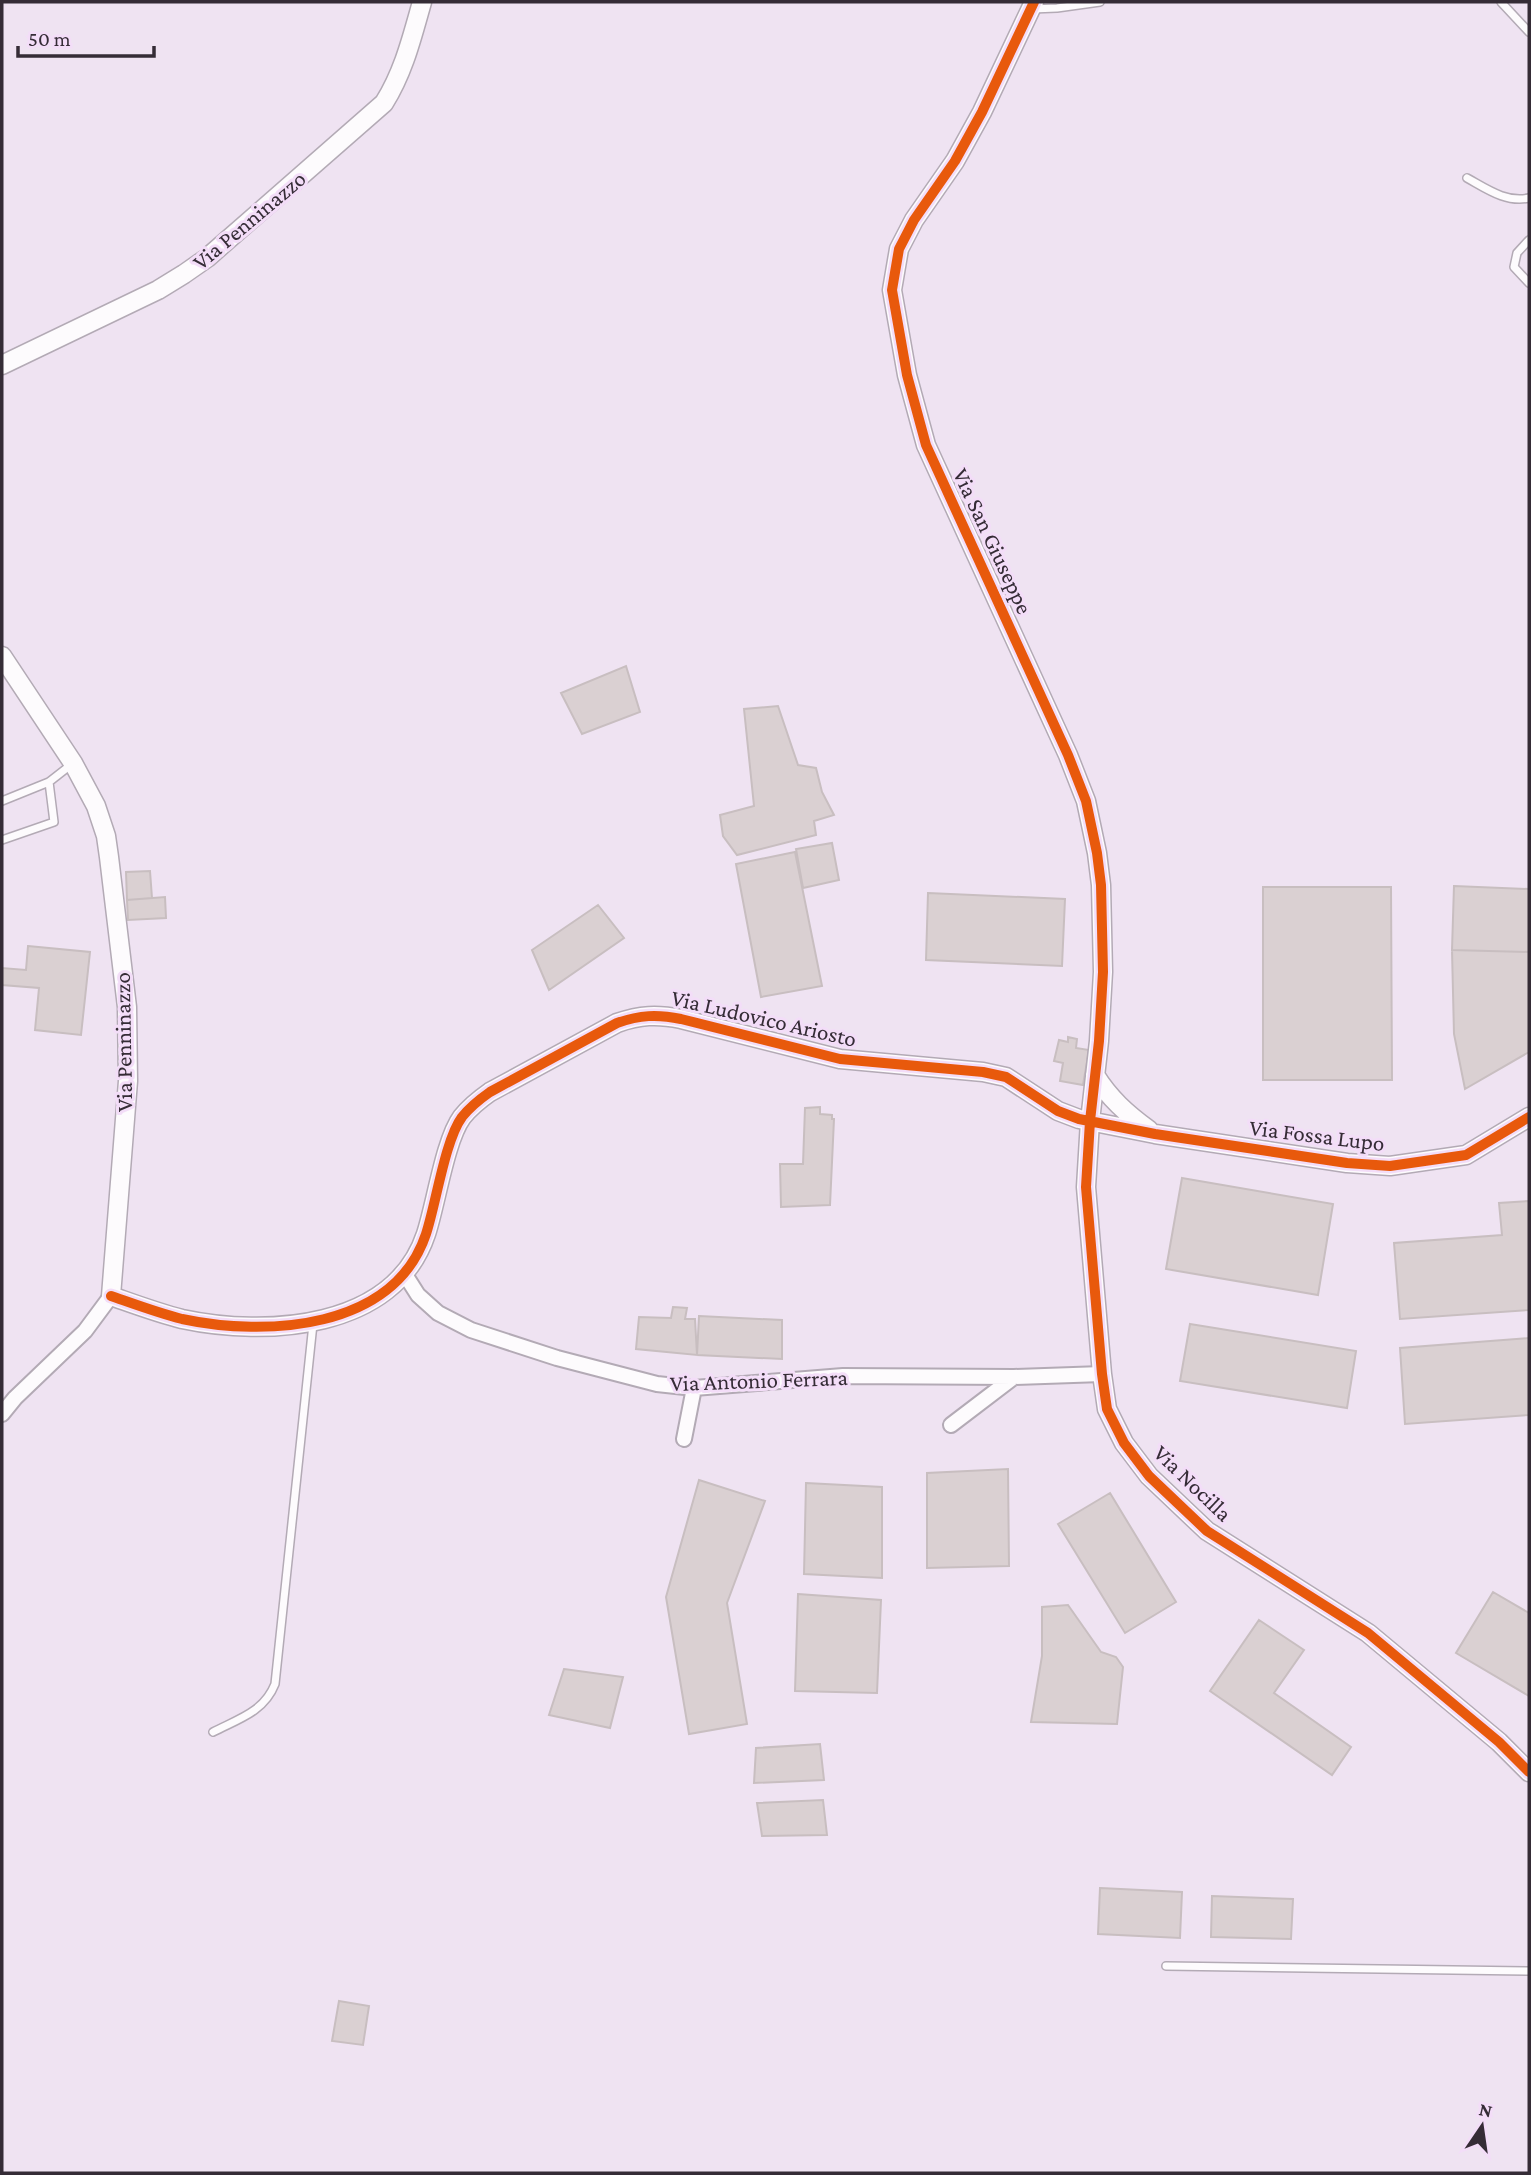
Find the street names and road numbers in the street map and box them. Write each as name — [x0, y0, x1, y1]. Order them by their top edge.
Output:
street label: Via Penninazzo — [187, 165, 311, 275]
street label: Via San Giuseppe — [948, 464, 1038, 618]
street label: Via Penninazzo — [109, 972, 137, 1112]
street label: Via Ludovico Ariosto — [669, 984, 859, 1052]
street label: Via Fossa Lupo — [1248, 1114, 1386, 1156]
street label: Via Antonio Ferrara — [670, 1364, 849, 1396]
street label: Via Nocilla — [1149, 1439, 1238, 1527]

